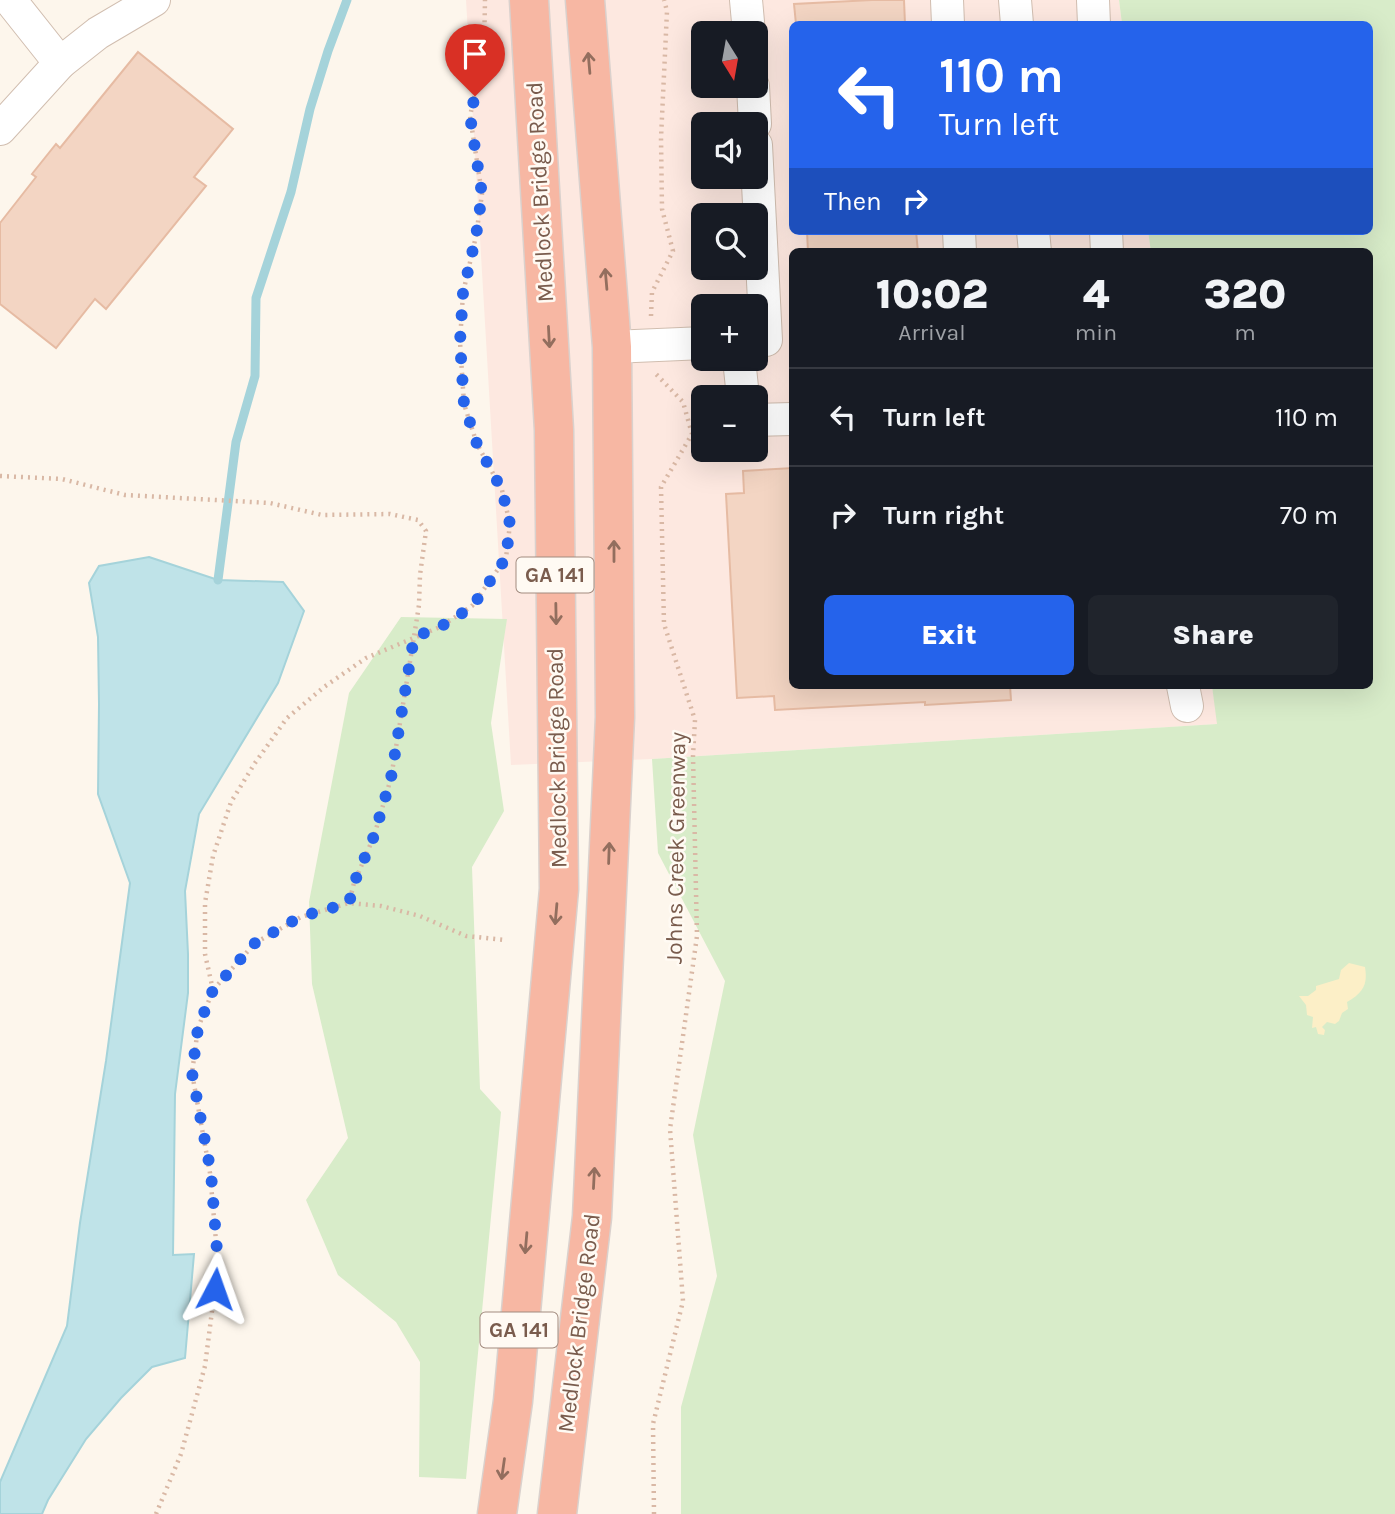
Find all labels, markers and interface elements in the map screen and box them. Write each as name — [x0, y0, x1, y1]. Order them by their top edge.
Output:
north arrow — [691, 21, 768, 98]
map controls — [691, 21, 768, 462]
pin — [445, 24, 505, 96]
icon: arrive — [456, 35, 494, 73]
text: 110 m — [939, 47, 1064, 104]
icon: left — [824, 49, 915, 140]
one-way arrow — [582, 52, 595, 75]
street label: Medlock Bridge Road — [521, 81, 559, 303]
text: Turn left — [939, 106, 1059, 143]
button: sound — [691, 112, 768, 189]
icon: right — [896, 182, 934, 220]
text: Then — [824, 186, 882, 217]
button: search — [691, 203, 768, 280]
one-way arrow — [599, 268, 612, 291]
text: 10:02 — [876, 269, 988, 319]
text: 4 — [1083, 269, 1109, 319]
text: 320 — [1204, 269, 1286, 319]
button: + — [691, 294, 768, 371]
text: Arrival — [898, 319, 966, 346]
text: min — [1075, 319, 1117, 346]
text: m — [1234, 319, 1256, 346]
one-way arrow — [542, 325, 555, 348]
button: − — [691, 385, 768, 462]
icon: left — [824, 398, 862, 436]
text: Turn left — [883, 402, 985, 433]
text: 110 m — [1275, 402, 1338, 433]
icon: right — [824, 496, 862, 534]
text: Turn right — [883, 500, 1004, 531]
text: 70 m — [1280, 500, 1338, 531]
one-way arrow — [607, 540, 620, 563]
road number: GA 141 — [516, 558, 594, 592]
button: Exit — [824, 595, 1074, 675]
button: Share — [1088, 595, 1338, 675]
one-way arrow — [549, 602, 563, 625]
street label: Medlock Bridge Road — [542, 648, 572, 868]
street label: Johns Creek Greenway — [660, 731, 692, 964]
one-way arrow — [603, 842, 616, 865]
one-way arrow — [550, 903, 563, 925]
one-way arrow — [588, 1167, 601, 1190]
street label: Medlock Bridge Road — [552, 1212, 606, 1434]
one-way arrow — [520, 1231, 533, 1253]
position arrow — [178, 1252, 252, 1326]
road number: GA 141 — [480, 1312, 558, 1348]
one-way arrow — [497, 1457, 510, 1480]

